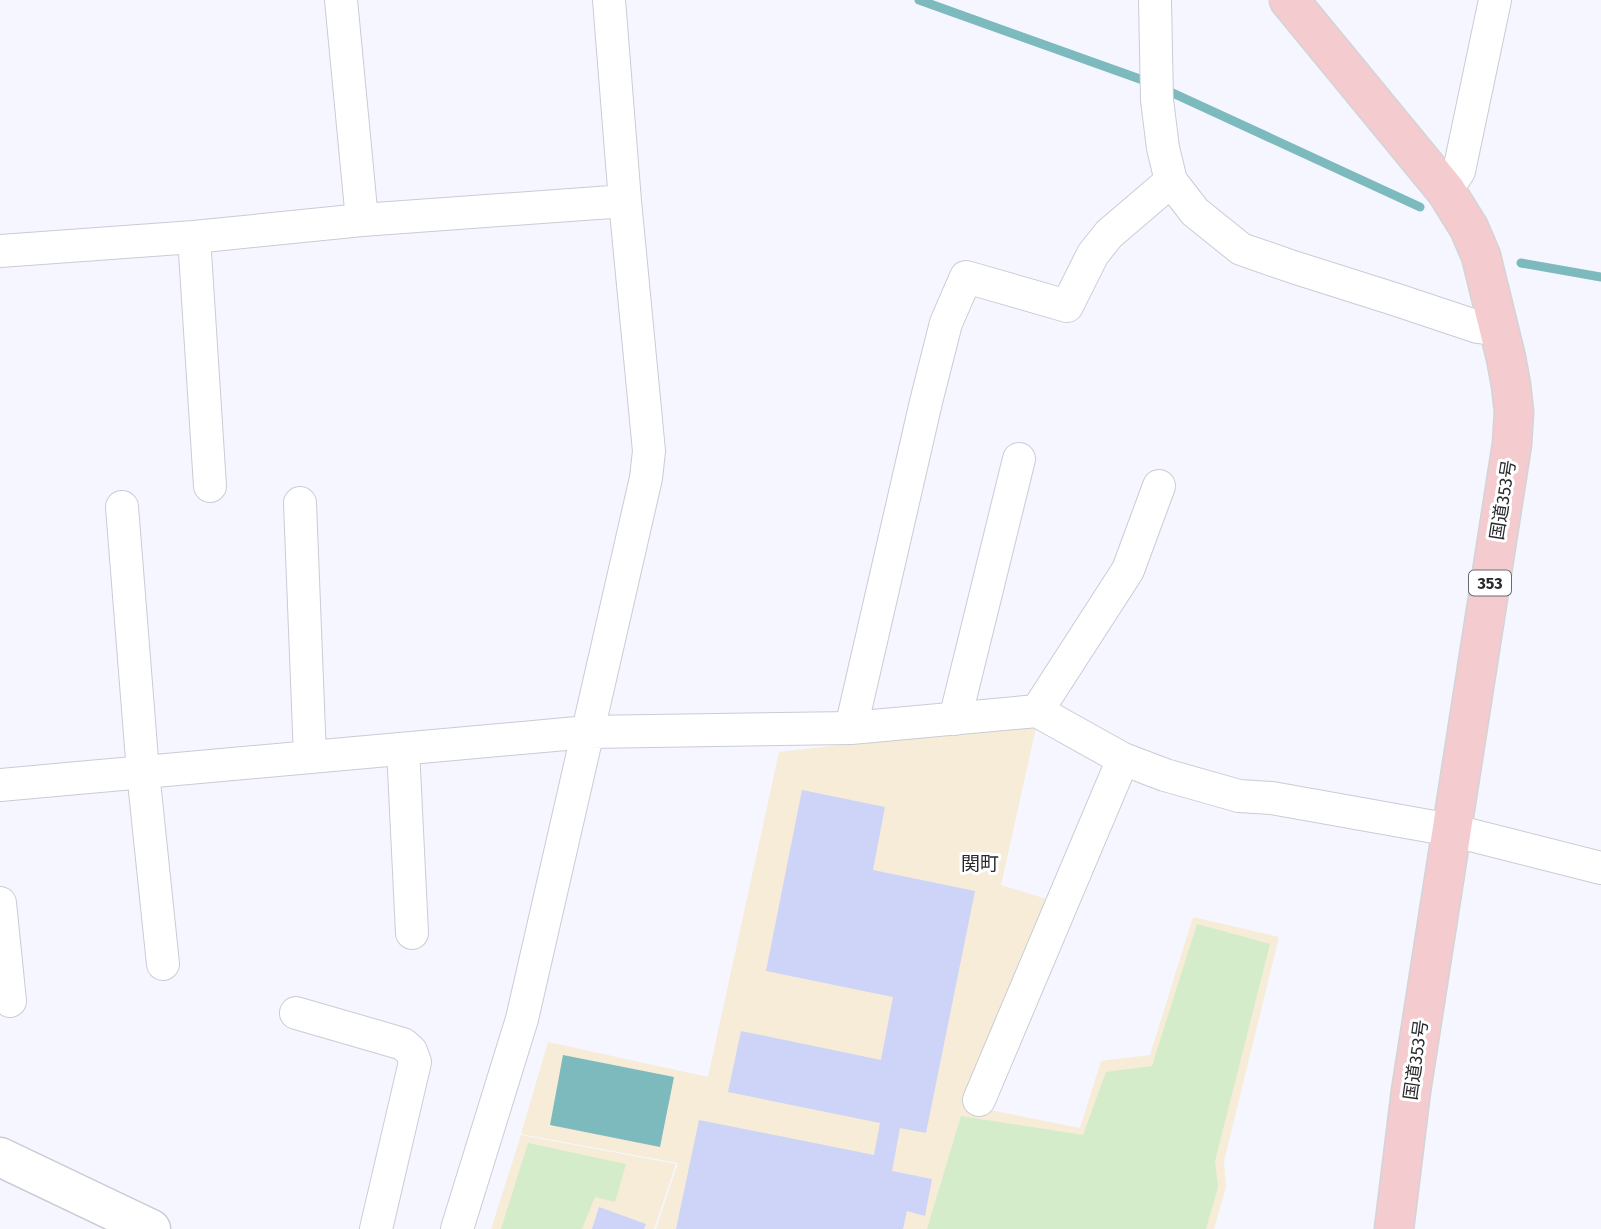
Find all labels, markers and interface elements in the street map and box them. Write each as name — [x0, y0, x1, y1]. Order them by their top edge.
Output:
street label: 国道353号 — [1486, 458, 1520, 542]
road number: 353 — [1469, 570, 1511, 596]
district label: 関町 — [961, 852, 999, 875]
street label: 国道353号 — [1399, 1018, 1433, 1102]

